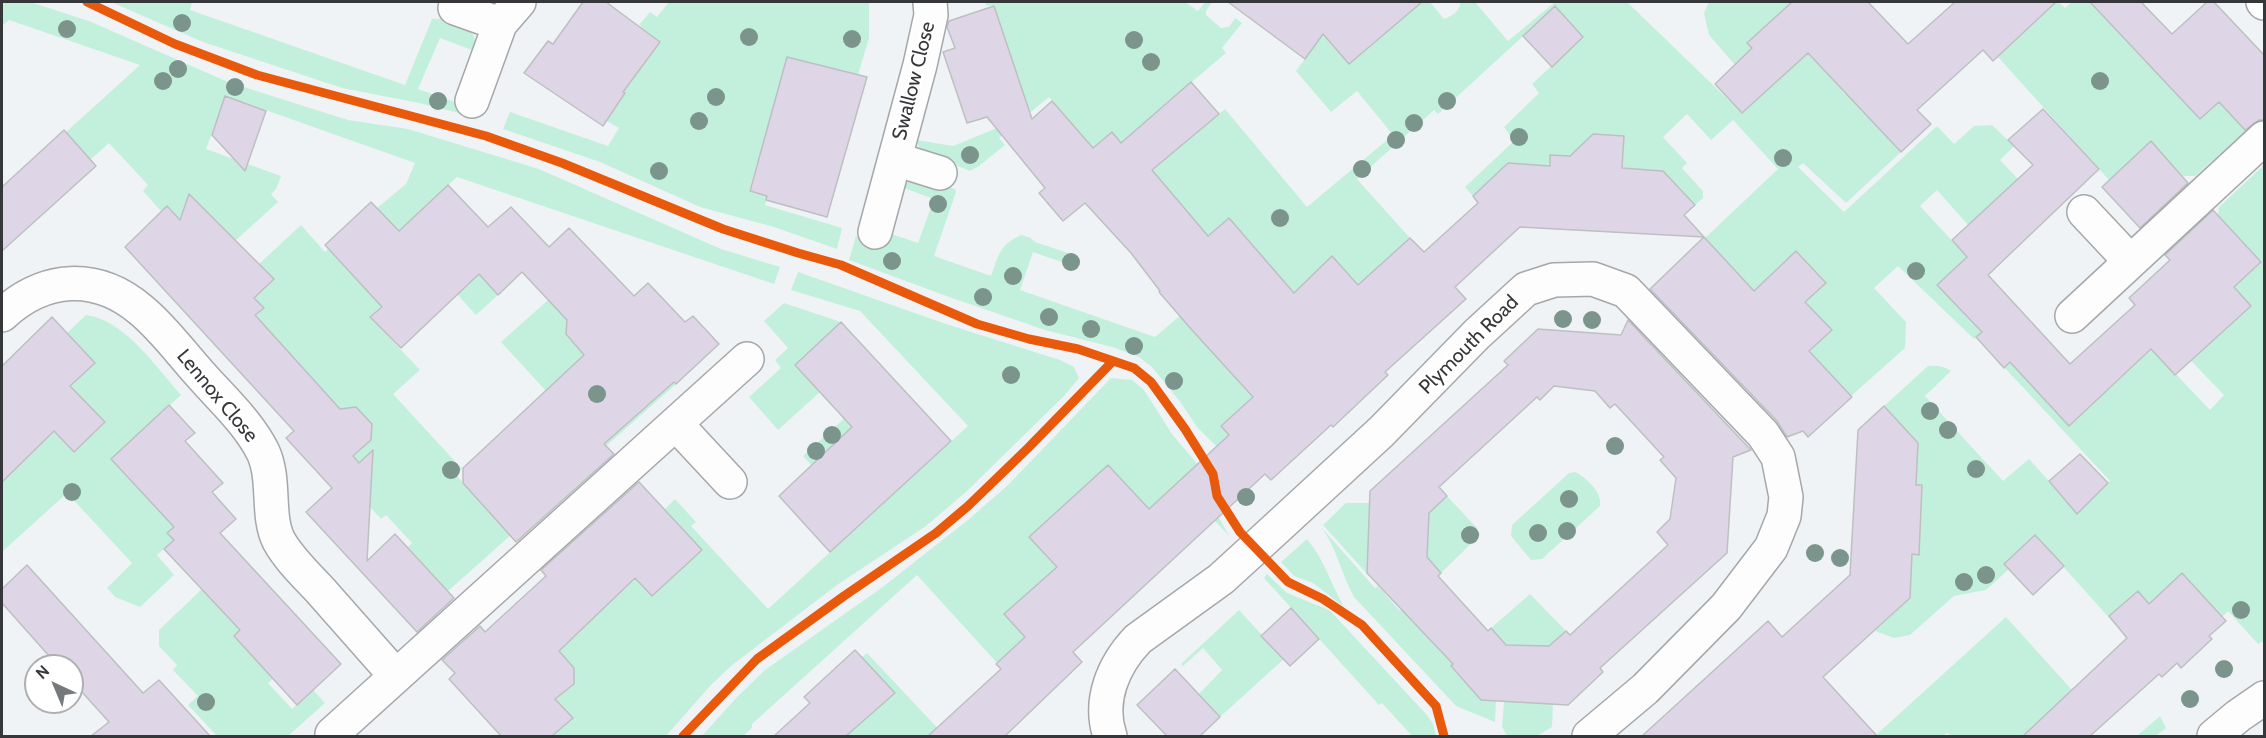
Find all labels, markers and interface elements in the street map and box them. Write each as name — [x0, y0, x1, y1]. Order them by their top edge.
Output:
street label: Swallow Close — [888, 19, 940, 143]
street label: Plymouth Road — [1414, 290, 1524, 400]
street label: Lennox Close — [171, 345, 263, 447]
north arrow — [24, 654, 84, 714]
text: N — [32, 661, 53, 683]

